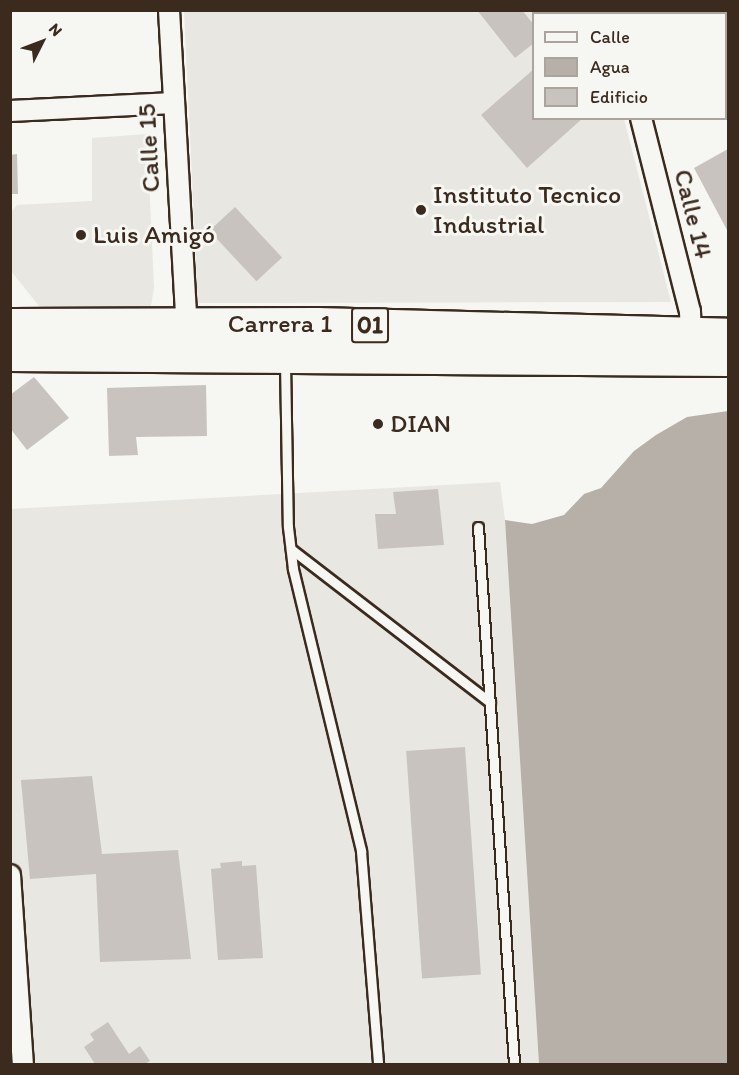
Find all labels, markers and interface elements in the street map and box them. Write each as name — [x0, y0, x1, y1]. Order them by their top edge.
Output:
north arrow — [12, 12, 72, 72]
legend — [532, 12, 727, 120]
text: N — [45, 19, 66, 40]
text: Calle — [590, 26, 630, 48]
text: Agua — [590, 56, 630, 78]
text: Edificio — [590, 86, 648, 108]
street label: Calle 15 — [131, 103, 167, 193]
street label: Calle 14 — [667, 166, 719, 262]
place label: Instituto Tecnico Industrial — [433, 179, 621, 240]
marker: Instituto Tecnico Industrial — [414, 203, 428, 217]
place label: Luis Amigó — [93, 219, 216, 251]
marker: Luis Amigó — [74, 228, 88, 242]
road number: 01 — [350, 304, 389, 346]
street label: Carrera 1 — [228, 308, 332, 340]
place label: DIAN — [390, 408, 451, 440]
marker: DIAN — [371, 417, 385, 431]

